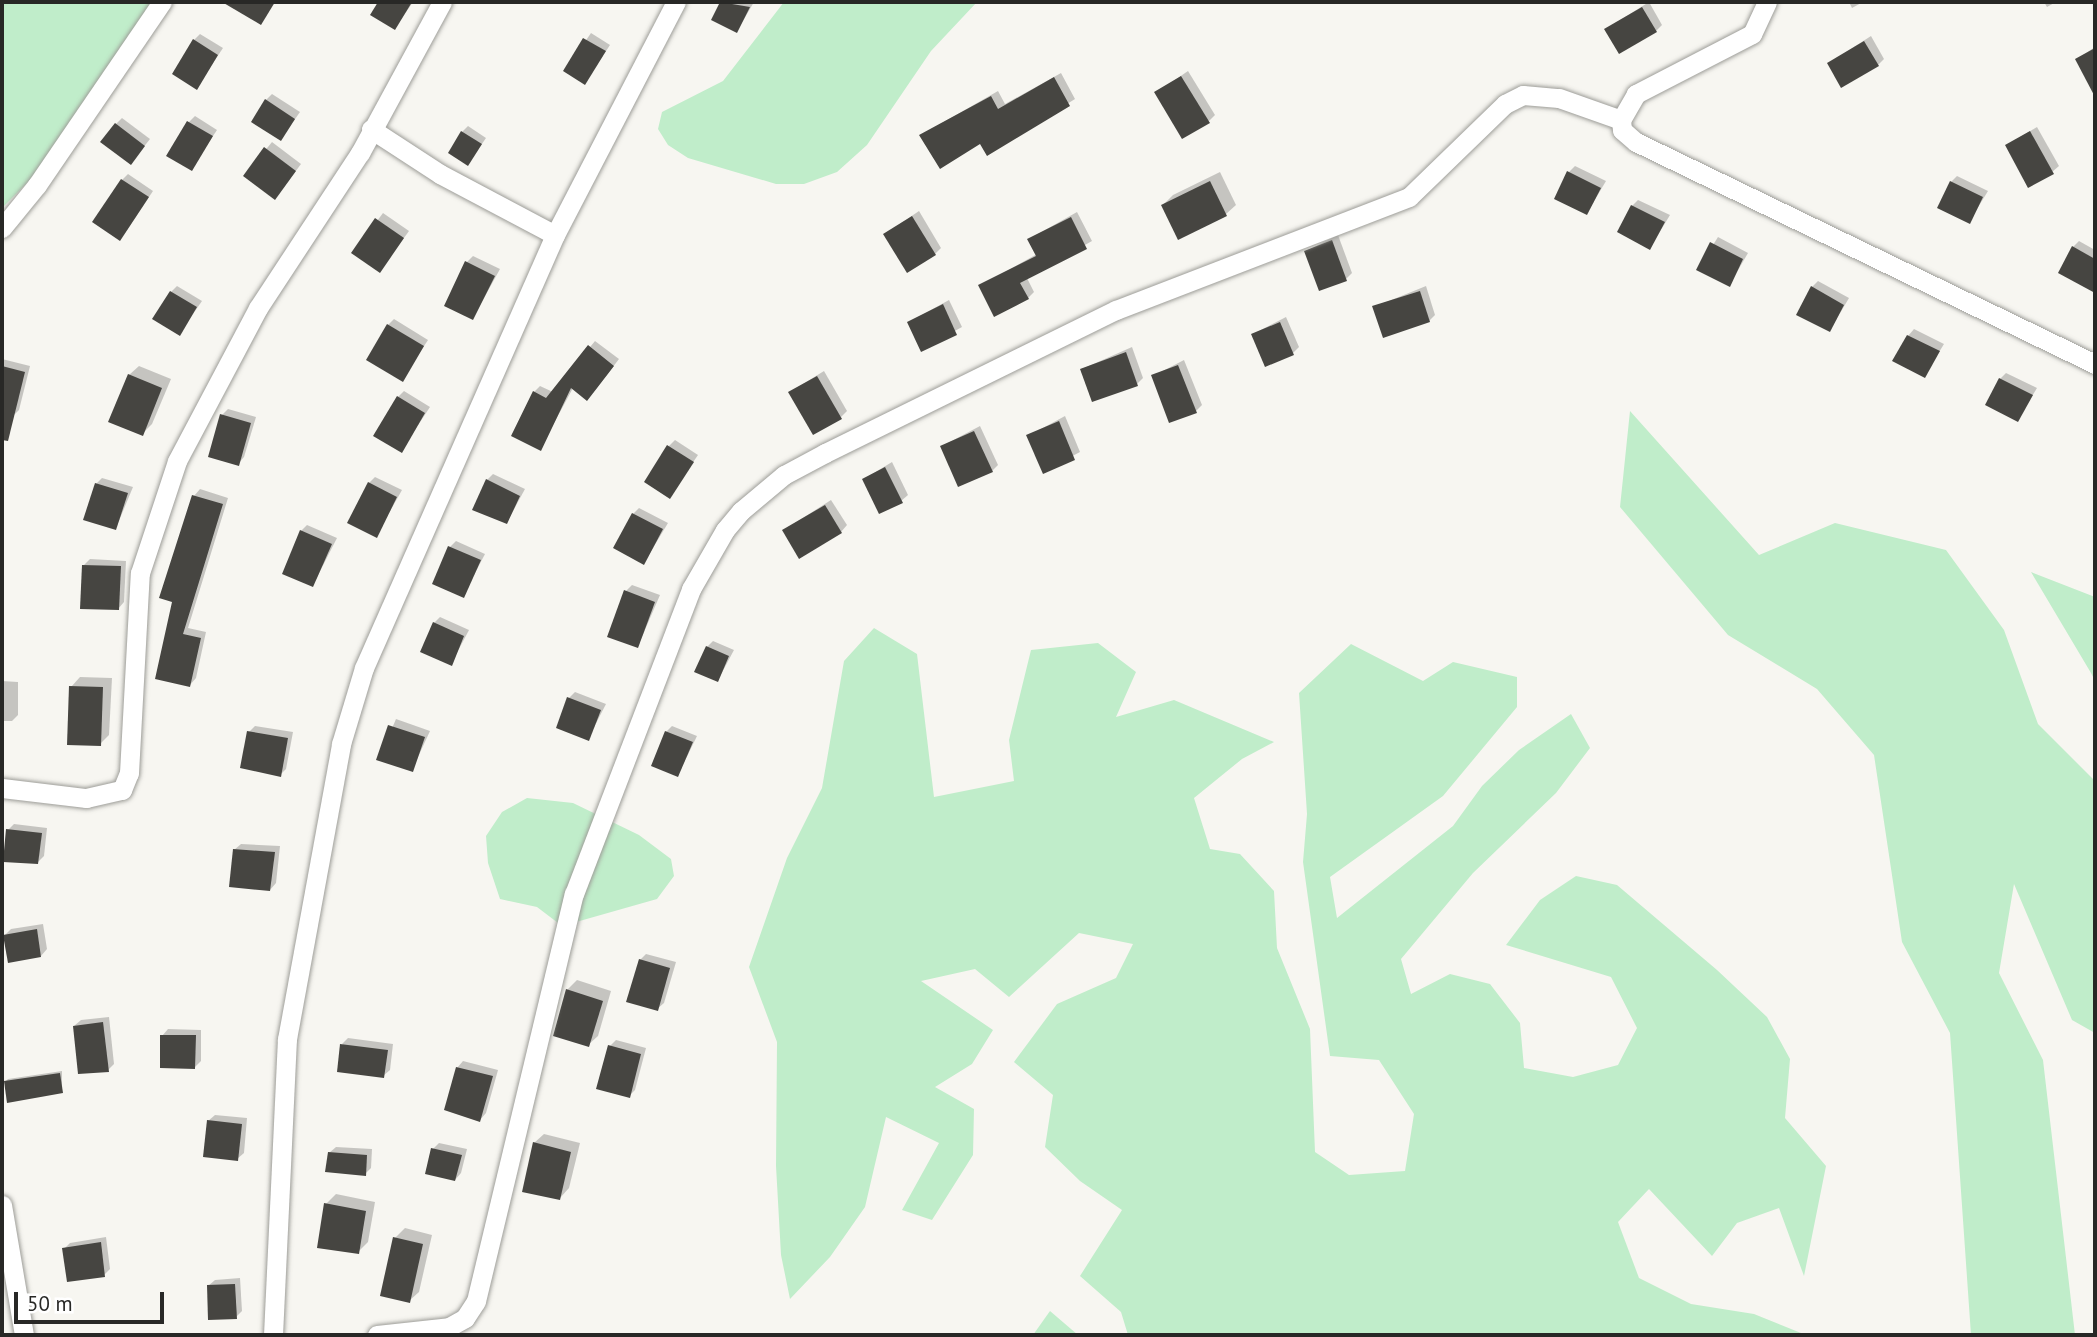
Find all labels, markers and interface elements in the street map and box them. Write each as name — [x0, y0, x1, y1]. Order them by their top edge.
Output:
scale bar — [18, 1278, 168, 1322]
text: 50 m — [27, 1290, 73, 1317]

